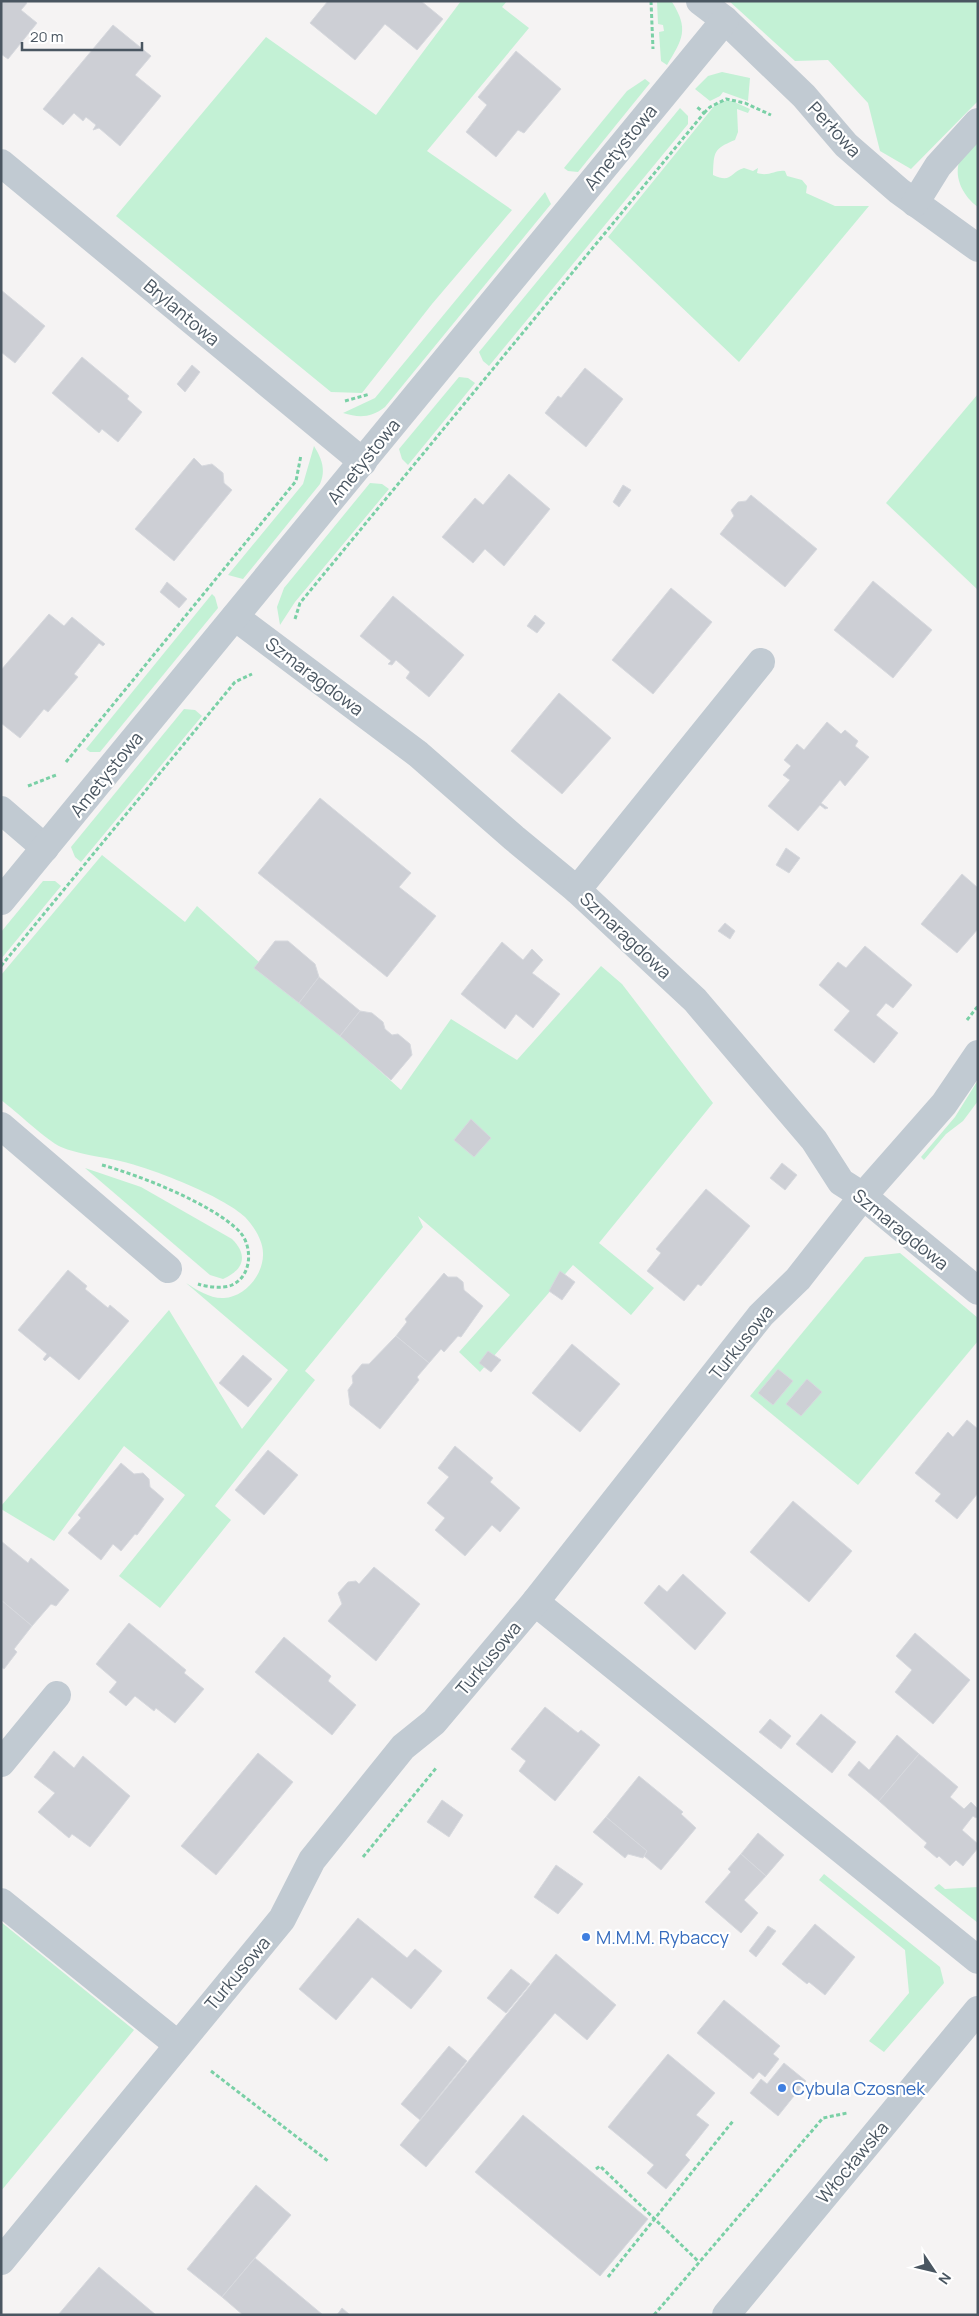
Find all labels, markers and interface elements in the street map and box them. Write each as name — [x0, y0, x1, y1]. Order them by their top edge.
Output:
scale bar — [22, 20, 142, 52]
text: 20 m — [30, 26, 63, 47]
street label: Perłowa — [803, 96, 867, 162]
street label: Ametystowa — [578, 99, 662, 195]
street label: Brylantowa — [139, 273, 225, 351]
street label: Ametystowa — [321, 413, 405, 509]
street label: Szmaragdowa — [261, 631, 369, 721]
street label: Ametystowa — [64, 726, 148, 822]
street label: Szmaragdowa — [575, 886, 677, 984]
street label: Szmaragdowa — [848, 1183, 954, 1275]
street label: Turkusowa — [703, 1300, 779, 1384]
street label: Turkusowa — [450, 1616, 526, 1700]
place label: M.M.M. Rybaccy — [596, 1925, 729, 1949]
street label: Turkusowa — [199, 1931, 275, 2015]
marker: M.M.M. Rybaccy — [580, 1931, 592, 1943]
place label: Cybula Czosnek — [792, 2076, 926, 2100]
marker: Cybula Czosnek — [776, 2082, 788, 2094]
street label: Włocławska — [811, 2116, 893, 2208]
north arrow — [909, 2246, 959, 2296]
text: N — [934, 2269, 956, 2288]

